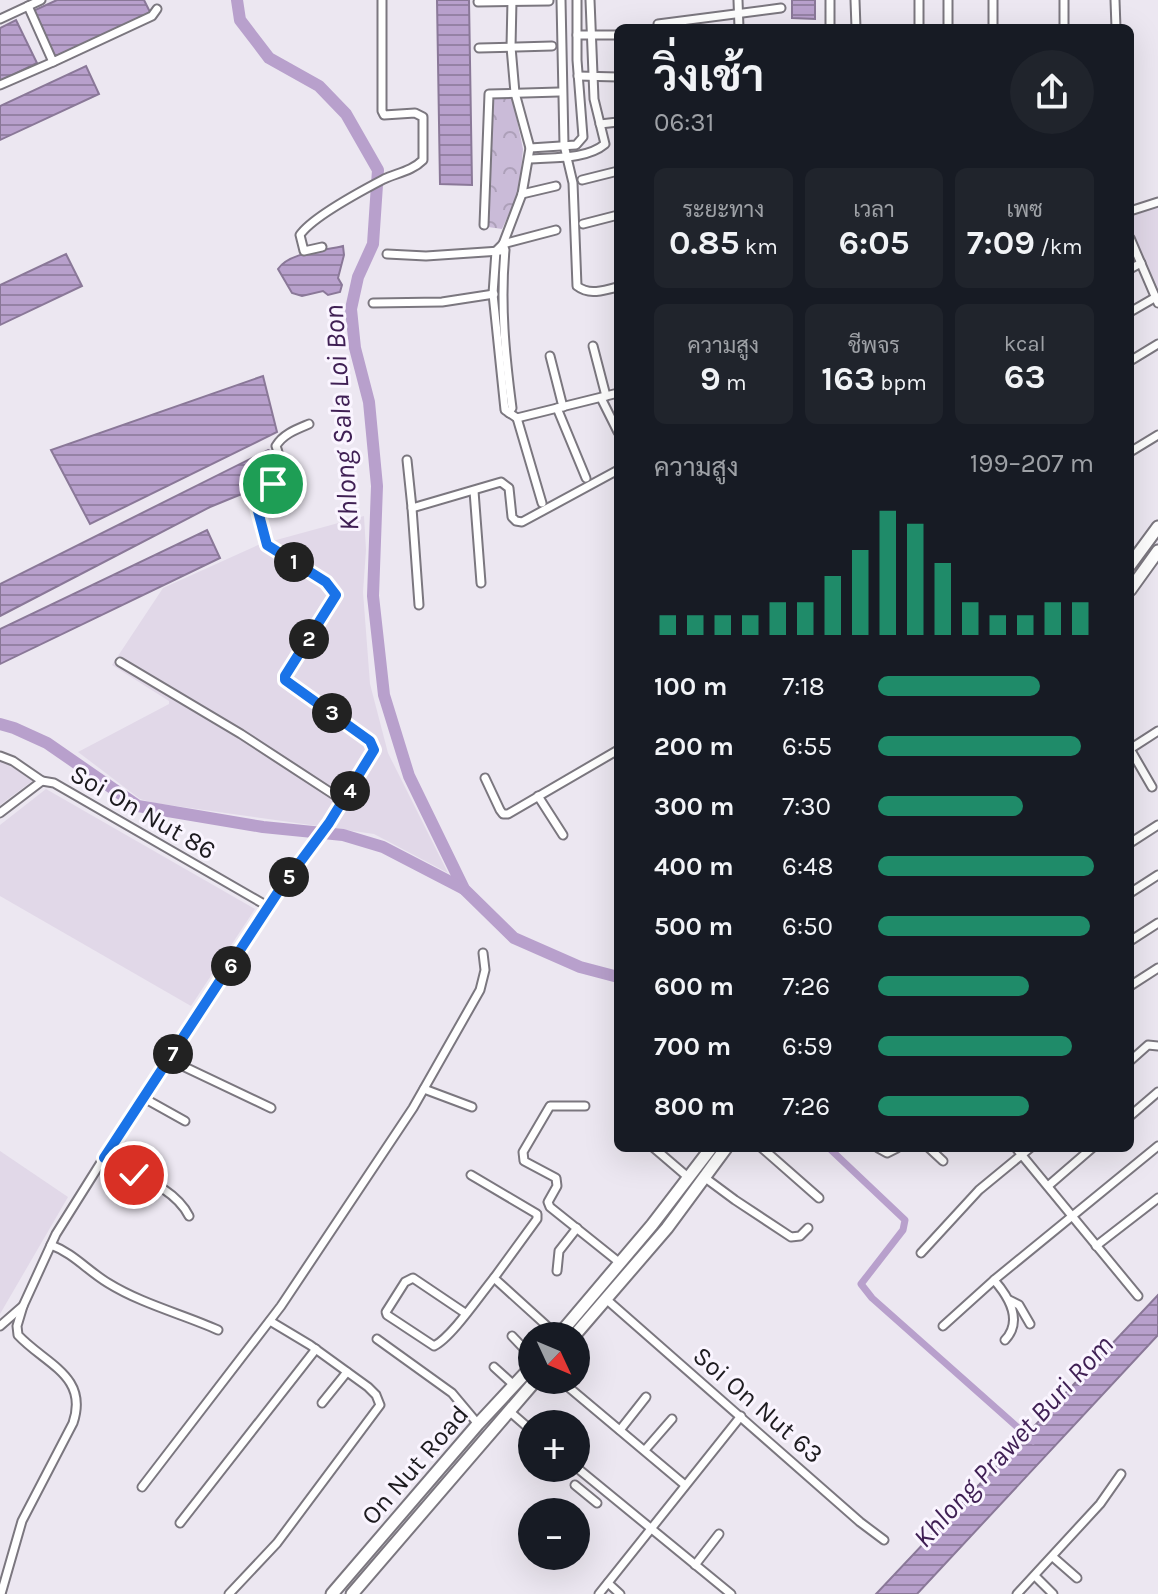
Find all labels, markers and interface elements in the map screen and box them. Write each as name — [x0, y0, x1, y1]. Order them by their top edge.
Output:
button: share — [1010, 50, 1094, 134]
text: วิ่งเช้า — [654, 51, 764, 102]
text: 06:31 — [654, 107, 714, 138]
text: ระยะทาง — [682, 197, 764, 223]
text: เวลา — [853, 197, 895, 223]
text: เพซ — [1007, 197, 1043, 223]
text: 0.85 — [669, 223, 740, 263]
text: 6:05 — [838, 223, 910, 263]
text: 7:09 — [967, 223, 1035, 263]
text: km — [740, 234, 778, 260]
text: /km — [1035, 234, 1083, 260]
water label: Khlong Sala Loi Bon — [317, 304, 365, 532]
text: kcal — [1004, 331, 1046, 357]
text: ความสูง — [688, 333, 759, 359]
text: ชีพจร — [848, 333, 900, 359]
text: 63 — [1004, 357, 1046, 397]
text: 9 — [700, 359, 721, 399]
text: 163 — [821, 359, 875, 399]
text: m — [721, 370, 747, 396]
text: bpm — [875, 370, 927, 396]
text: 199–207 m — [970, 448, 1094, 479]
pin — [239, 450, 307, 518]
text: ความสูง — [654, 452, 738, 483]
icon: arrive — [251, 462, 295, 506]
pin: 1 — [274, 542, 314, 582]
text: 1 — [290, 549, 298, 575]
pin: 2 — [289, 619, 329, 659]
text: 2 — [302, 626, 316, 652]
text: 100 m — [654, 671, 727, 702]
text: 7:18 — [782, 671, 825, 702]
pin: 3 — [312, 693, 352, 733]
text: 3 — [325, 700, 339, 726]
text: 200 m — [654, 731, 734, 762]
text: 6:55 — [782, 731, 832, 762]
street label: Soi On Nut 86 — [65, 758, 221, 866]
pin: 4 — [330, 771, 370, 811]
text: 4 — [343, 778, 357, 804]
text: 300 m — [654, 791, 734, 822]
text: 7:30 — [782, 791, 831, 822]
text: 400 m — [654, 851, 734, 882]
text: 6:48 — [782, 851, 833, 882]
pin: 5 — [269, 857, 309, 897]
text: 5 — [283, 864, 295, 890]
text: 500 m — [654, 911, 733, 942]
text: 6:50 — [782, 911, 833, 942]
pin: 6 — [211, 946, 251, 986]
text: 6 — [224, 953, 238, 979]
text: 600 m — [654, 971, 734, 1002]
text: 7:26 — [782, 971, 830, 1002]
text: 700 m — [654, 1031, 731, 1062]
text: 6:59 — [782, 1031, 833, 1062]
pin: 7 — [153, 1034, 193, 1074]
text: 7 — [168, 1041, 178, 1067]
text: 800 m — [654, 1091, 735, 1122]
text: 7:26 — [782, 1091, 830, 1122]
pin — [100, 1141, 168, 1209]
icon: check — [112, 1153, 156, 1197]
north arrow — [518, 1322, 590, 1394]
map controls — [518, 1322, 590, 1570]
water label: Khlong Prawet Buri Rom — [906, 1328, 1120, 1554]
street label: Soi On Nut 63 — [687, 1340, 829, 1470]
street label: On Nut Road — [355, 1399, 475, 1531]
button: + — [518, 1410, 590, 1482]
button: − — [518, 1498, 590, 1570]

